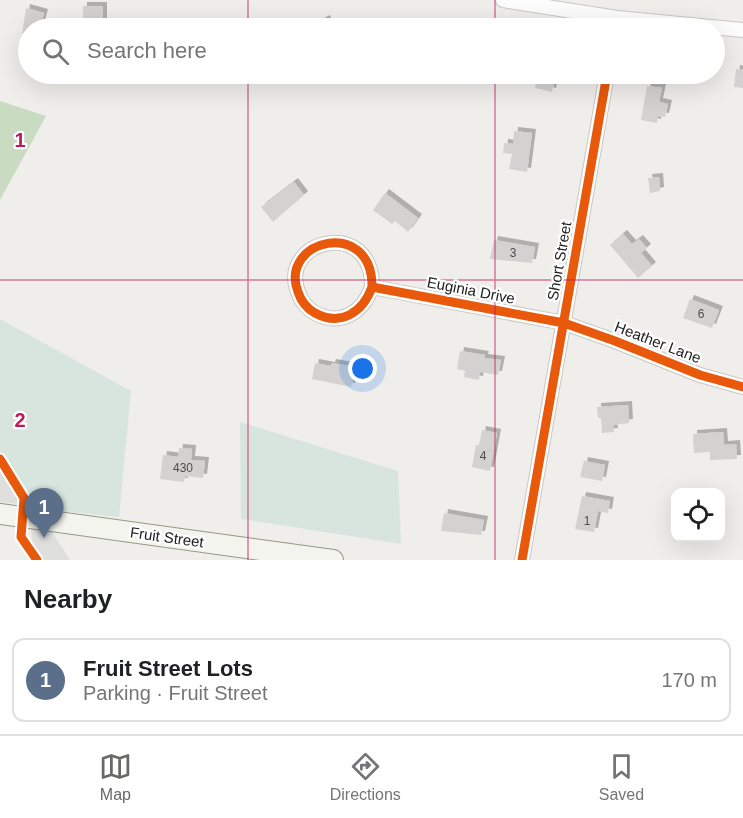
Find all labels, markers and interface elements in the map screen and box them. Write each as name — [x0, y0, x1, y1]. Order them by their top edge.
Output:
search box — [18, 18, 725, 84]
icon: search — [39, 35, 72, 68]
text: Search here — [87, 38, 207, 63]
text: 1 — [14, 129, 26, 151]
street label: Short Street — [544, 219, 574, 302]
house number: 3 — [510, 246, 517, 260]
street label: Euginia Drive — [426, 273, 516, 307]
house number: 6 — [698, 307, 705, 321]
street label: Heather Lane — [613, 318, 703, 366]
your location — [348, 354, 377, 383]
text: 2 — [14, 409, 26, 431]
house number: 4 — [480, 449, 487, 463]
house number: 430 — [173, 461, 193, 475]
pin: 1 — [24, 488, 63, 538]
map controls — [671, 488, 725, 542]
button: locate — [671, 488, 725, 542]
house number: 1 — [584, 514, 591, 528]
street label: Fruit Street — [129, 523, 206, 551]
text: Nearby — [24, 584, 112, 614]
text: Fruit Street Lots — [83, 656, 253, 681]
text: 1 — [40, 669, 51, 691]
text: 170 m — [661, 669, 717, 691]
text: Parking · Fruit Street — [83, 682, 268, 704]
tab: Map — [99, 750, 132, 804]
tab: Directions — [330, 750, 401, 804]
tab: Saved — [599, 750, 644, 804]

